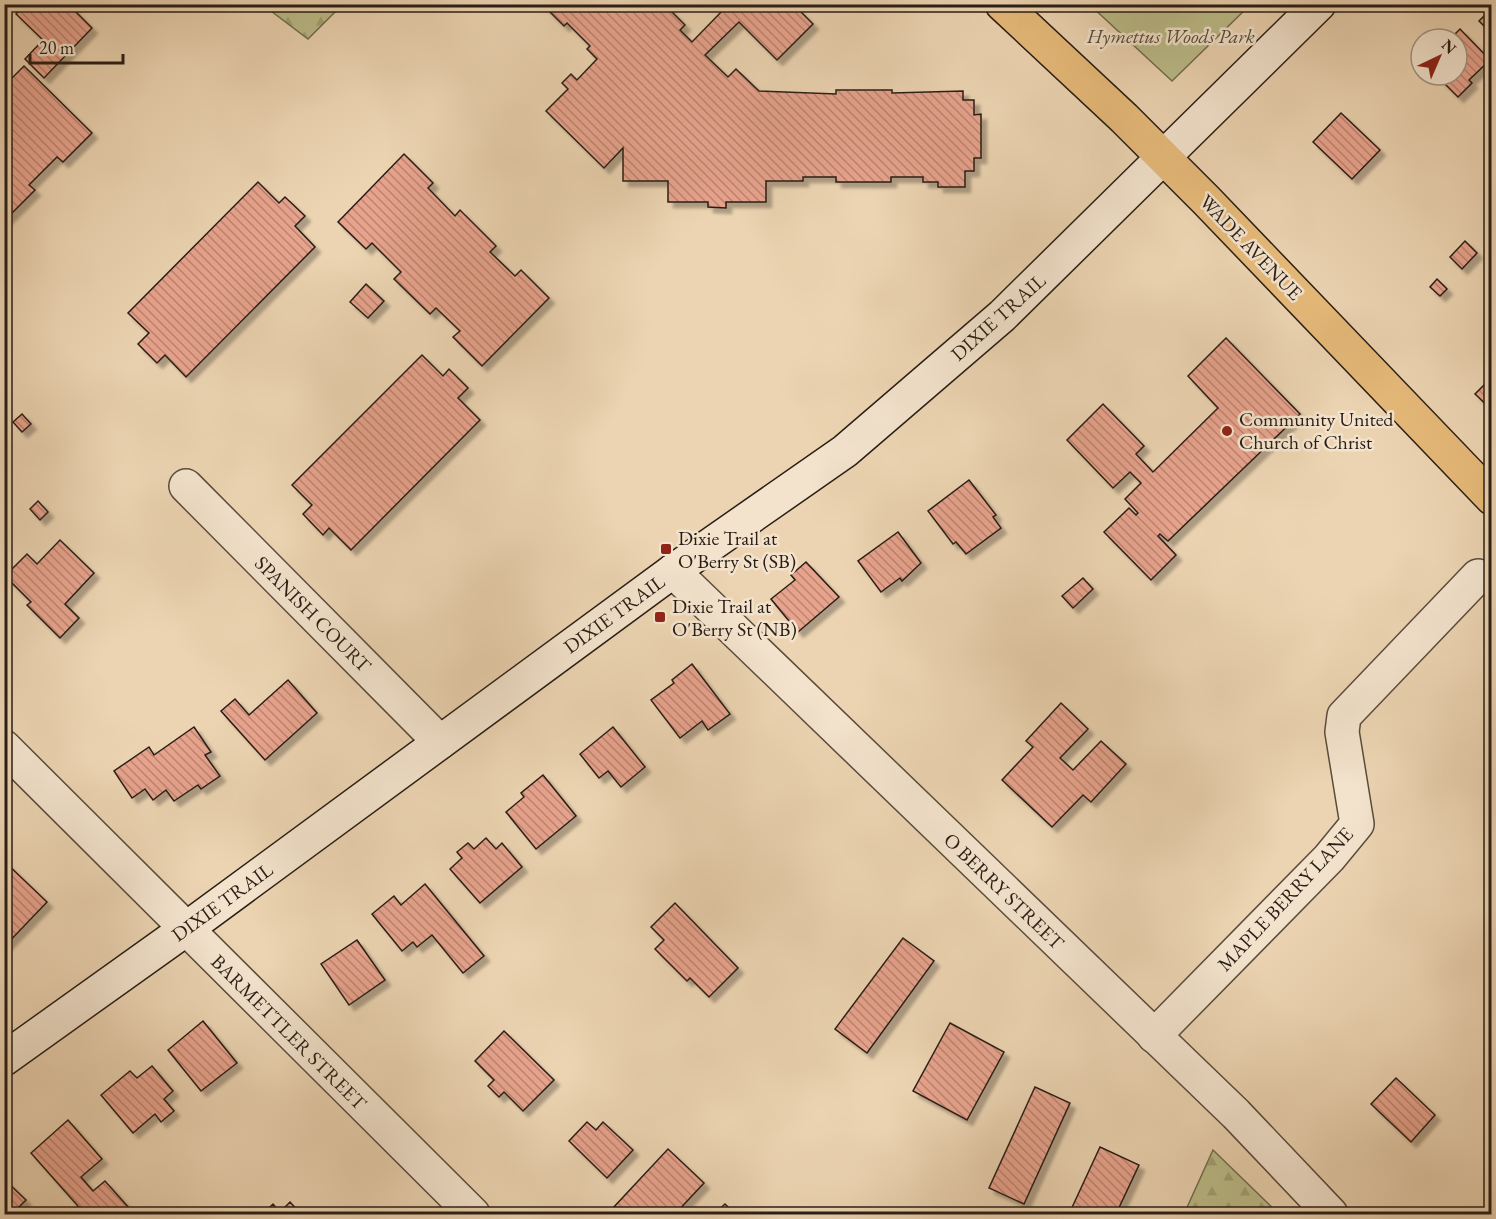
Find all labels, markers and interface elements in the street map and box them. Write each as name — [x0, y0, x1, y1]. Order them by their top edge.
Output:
park label: Hymettus Woods Park — [1086, 23, 1255, 49]
scale bar — [30, 27, 123, 65]
north arrow — [1409, 27, 1469, 87]
text: N — [1437, 35, 1461, 59]
text: 20 m — [39, 36, 74, 59]
street label: WADE AVENUE — [1194, 188, 1308, 306]
street label: DIXIE TRAIL — [945, 267, 1051, 366]
place label: Community United Church of Christ — [1239, 406, 1394, 455]
marker: Community United Church of Christ — [1220, 424, 1234, 438]
place label: Dixie Trail at O'Berry St (SB) — [678, 525, 796, 574]
marker: Dixie Trail at O'Berry St (SB) — [659, 542, 673, 556]
street label: SPANISH COURT — [249, 550, 377, 678]
street label: DIXIE TRAIL — [558, 568, 670, 659]
place label: Dixie Trail at O'Berry St (NB) — [672, 593, 797, 642]
marker: Dixie Trail at O'Berry St (NB) — [653, 610, 667, 624]
street label: MAPLE BERRY LANE — [1211, 821, 1359, 977]
street label: O BERRY STREET — [938, 827, 1070, 956]
street label: DIXIE TRAIL — [166, 856, 278, 947]
street label: BARMETTLER STREET — [206, 949, 373, 1116]

